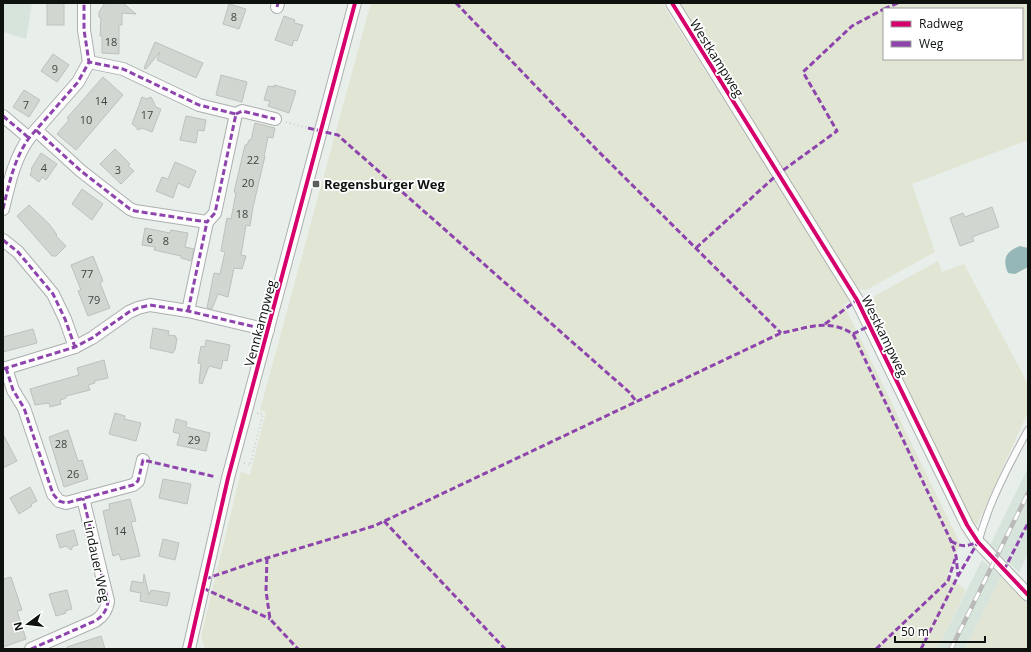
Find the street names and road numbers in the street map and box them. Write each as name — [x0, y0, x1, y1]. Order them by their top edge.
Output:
street label: Westkampweg — [686, 16, 748, 100]
street label: Vennkampweg — [240, 277, 280, 369]
street label: Westkampweg — [857, 292, 913, 380]
street label: Lindauer Weg — [80, 518, 114, 604]

